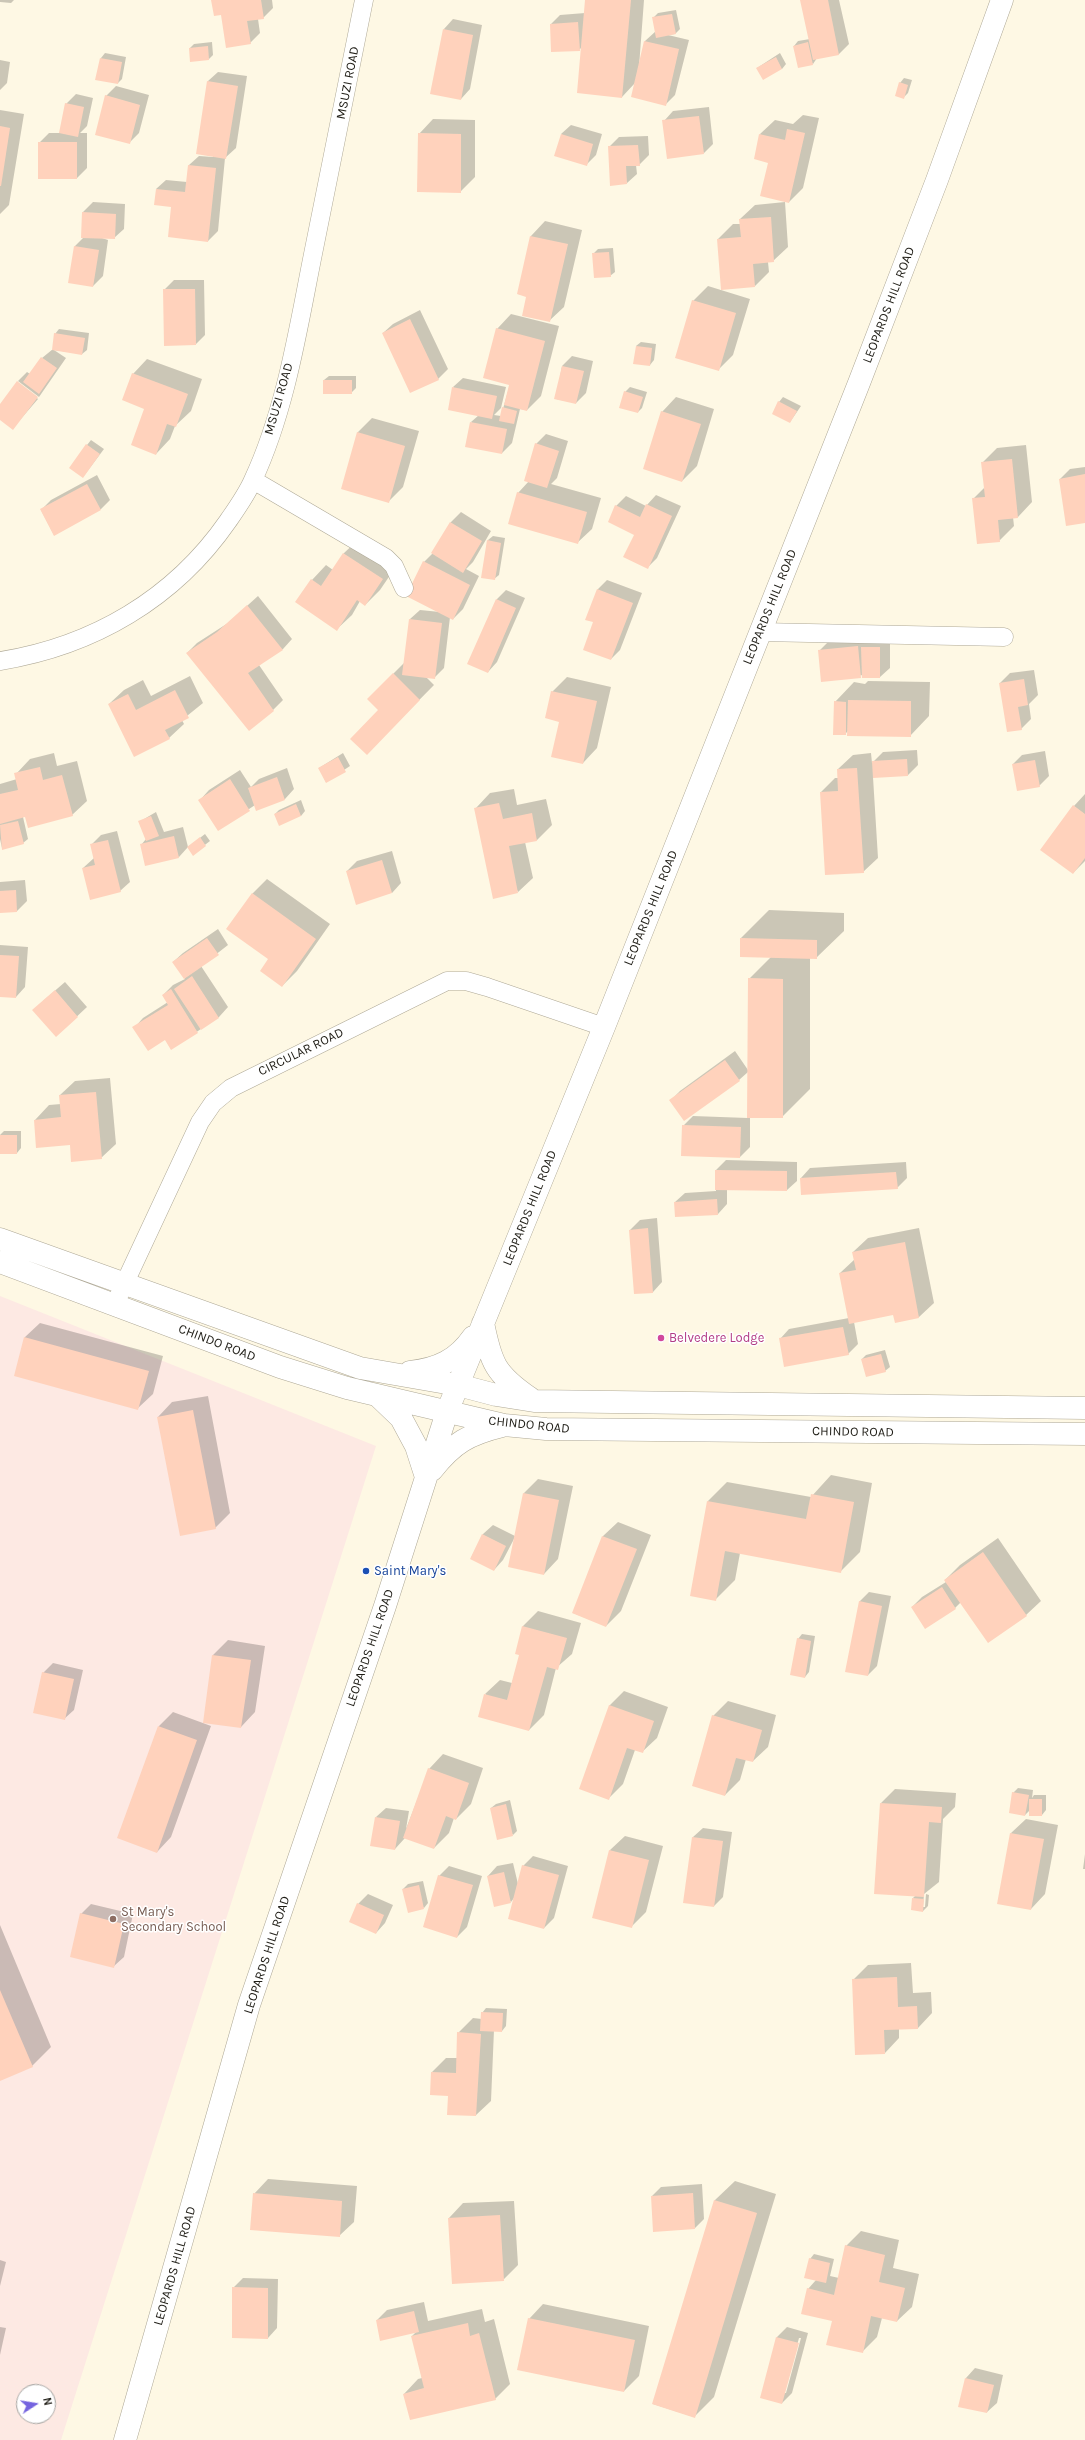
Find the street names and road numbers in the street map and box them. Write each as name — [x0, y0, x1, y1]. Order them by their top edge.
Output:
street label: MSUZI ROAD — [333, 45, 363, 121]
street label: LEOPARDS HILL ROAD — [860, 245, 918, 365]
street label: MSUZI ROAD — [261, 361, 297, 437]
street label: LEOPARDS HILL ROAD — [740, 547, 800, 667]
street label: LEOPARDS HILL ROAD — [621, 848, 681, 968]
street label: CIRCULAR ROAD — [256, 1025, 346, 1079]
street label: LEOPARDS HILL ROAD — [500, 1148, 560, 1268]
street label: CHINDO ROAD — [176, 1321, 258, 1365]
street label: CHINDO ROAD — [488, 1413, 570, 1437]
street label: CHINDO ROAD — [812, 1423, 894, 1441]
street label: LEOPARDS HILL ROAD — [343, 1587, 397, 1709]
street label: LEOPARDS HILL ROAD — [241, 1894, 293, 2016]
street label: LEOPARDS HILL ROAD — [150, 2205, 200, 2327]

